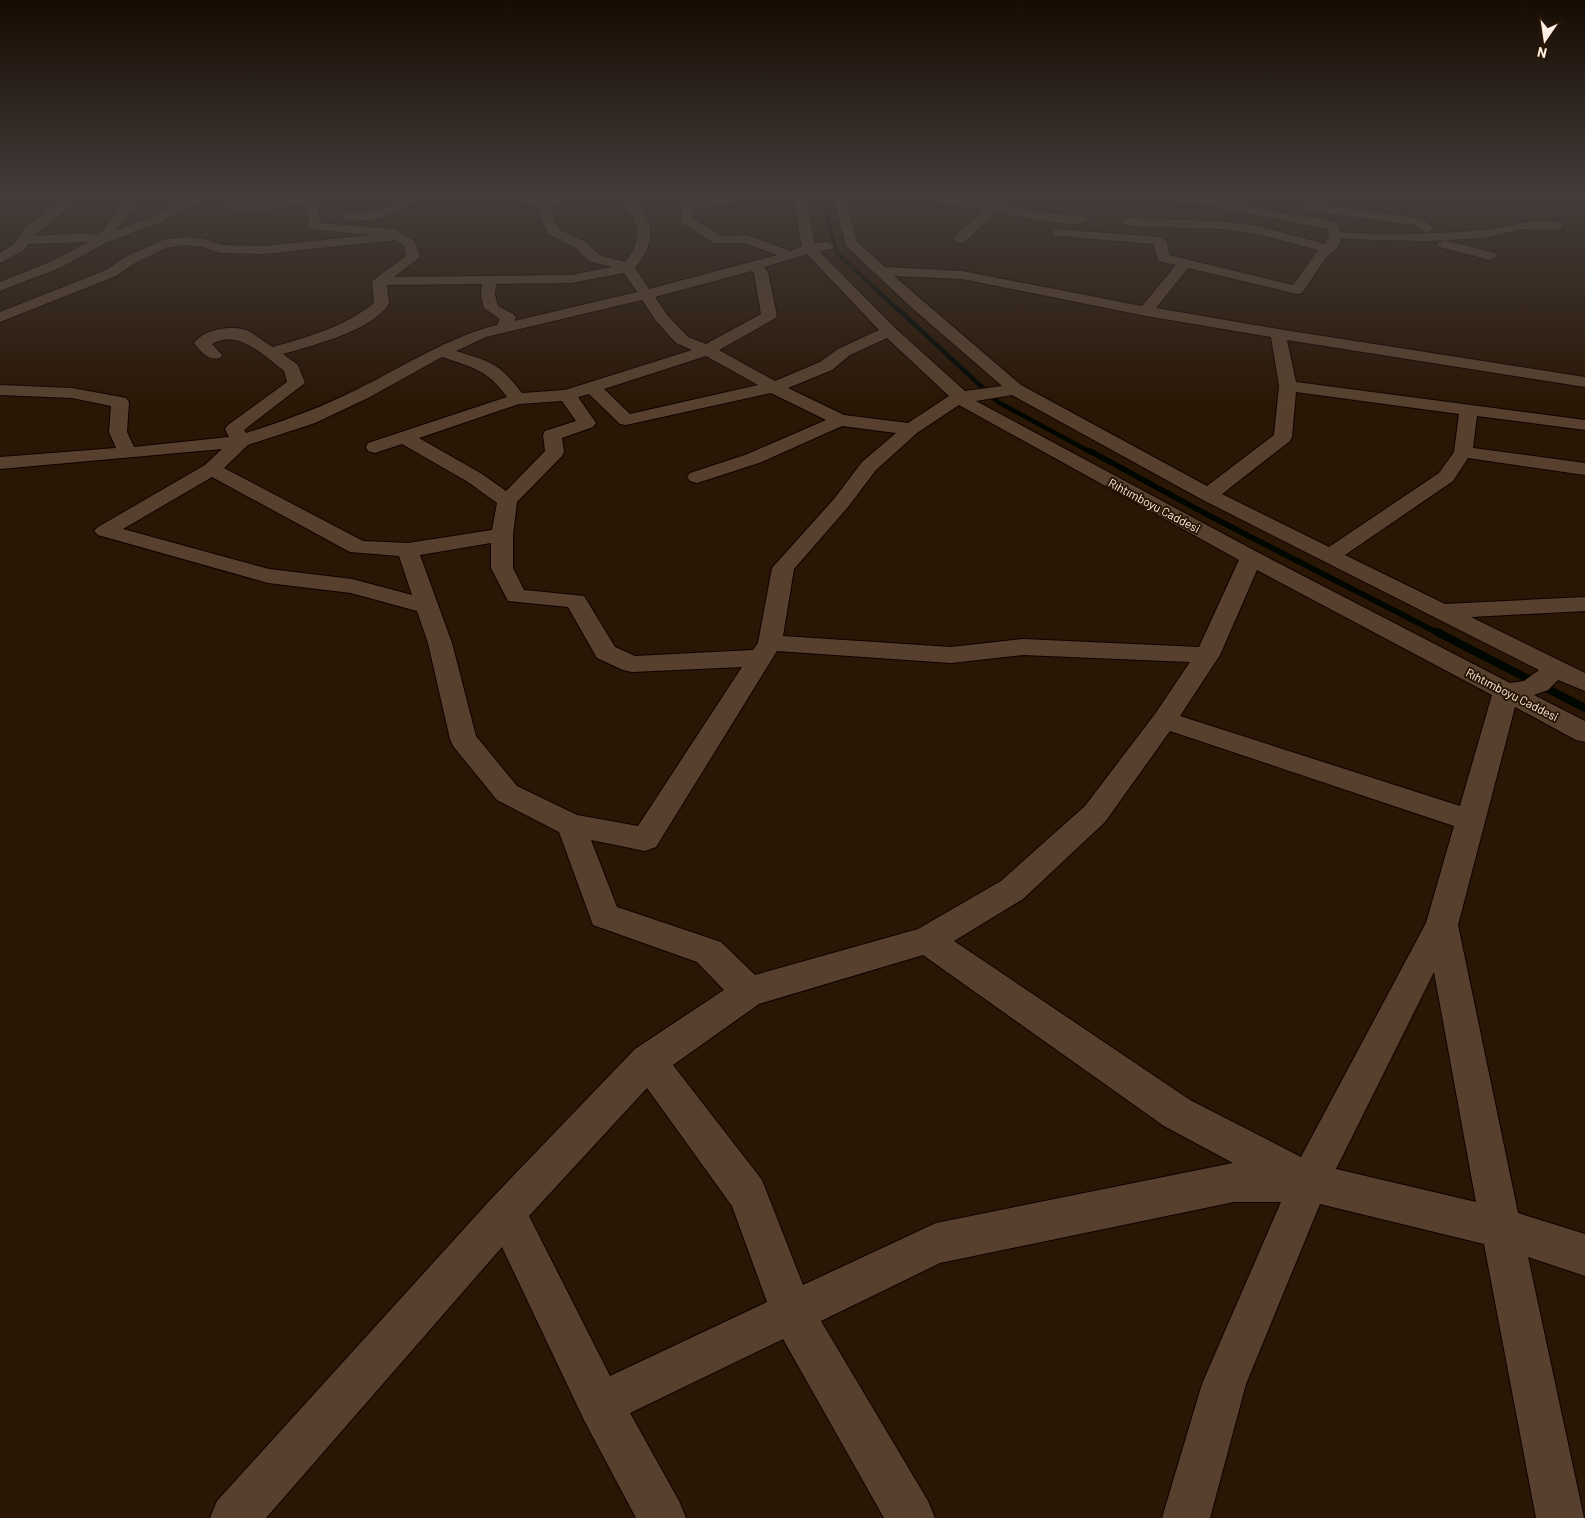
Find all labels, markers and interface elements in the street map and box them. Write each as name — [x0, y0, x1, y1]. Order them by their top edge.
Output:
north arrow — [1520, 15, 1570, 65]
text: N — [1536, 44, 1548, 62]
street label: Rıhtımboyu Caddesi — [1106, 475, 1203, 535]
street label: Rıhtımboyu Caddesi — [1464, 665, 1561, 723]

